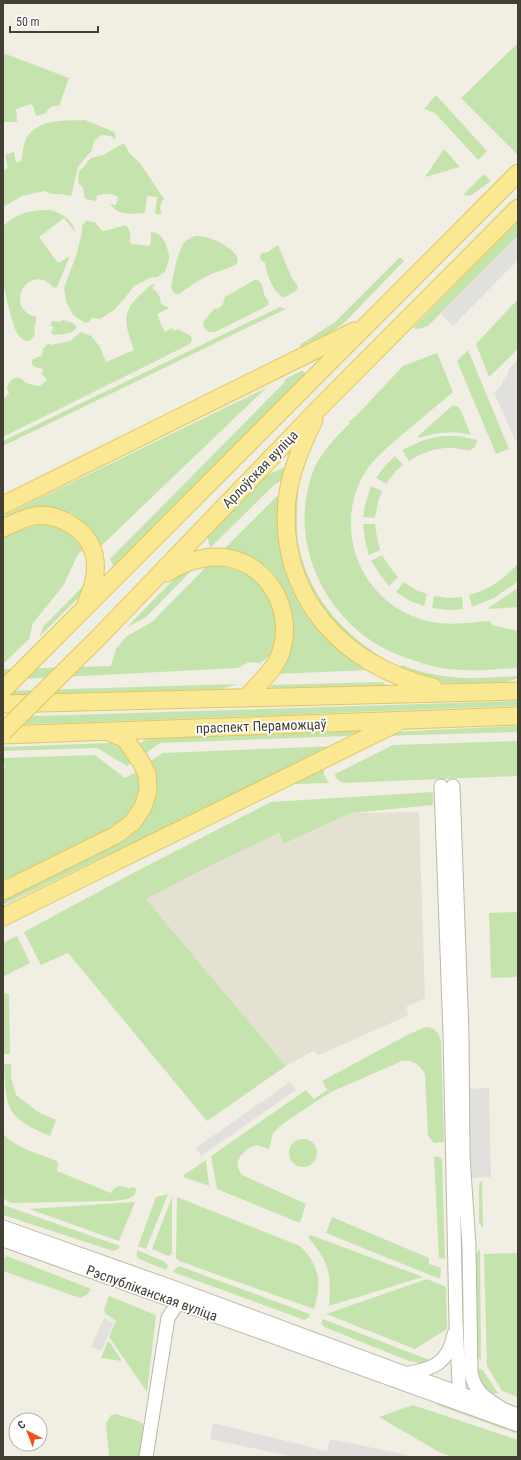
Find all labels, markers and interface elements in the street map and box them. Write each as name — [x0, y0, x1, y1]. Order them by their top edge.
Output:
scale bar — [10, 8, 98, 34]
text: 50 m — [16, 15, 40, 29]
street label: Арлоўская вуліца — [219, 427, 301, 511]
street label: праспект Пераможцаў — [195, 716, 327, 736]
street label: Рэспубліканская вуліца — [84, 1262, 220, 1324]
north arrow — [8, 1412, 48, 1452]
text: С — [15, 1418, 28, 1432]

